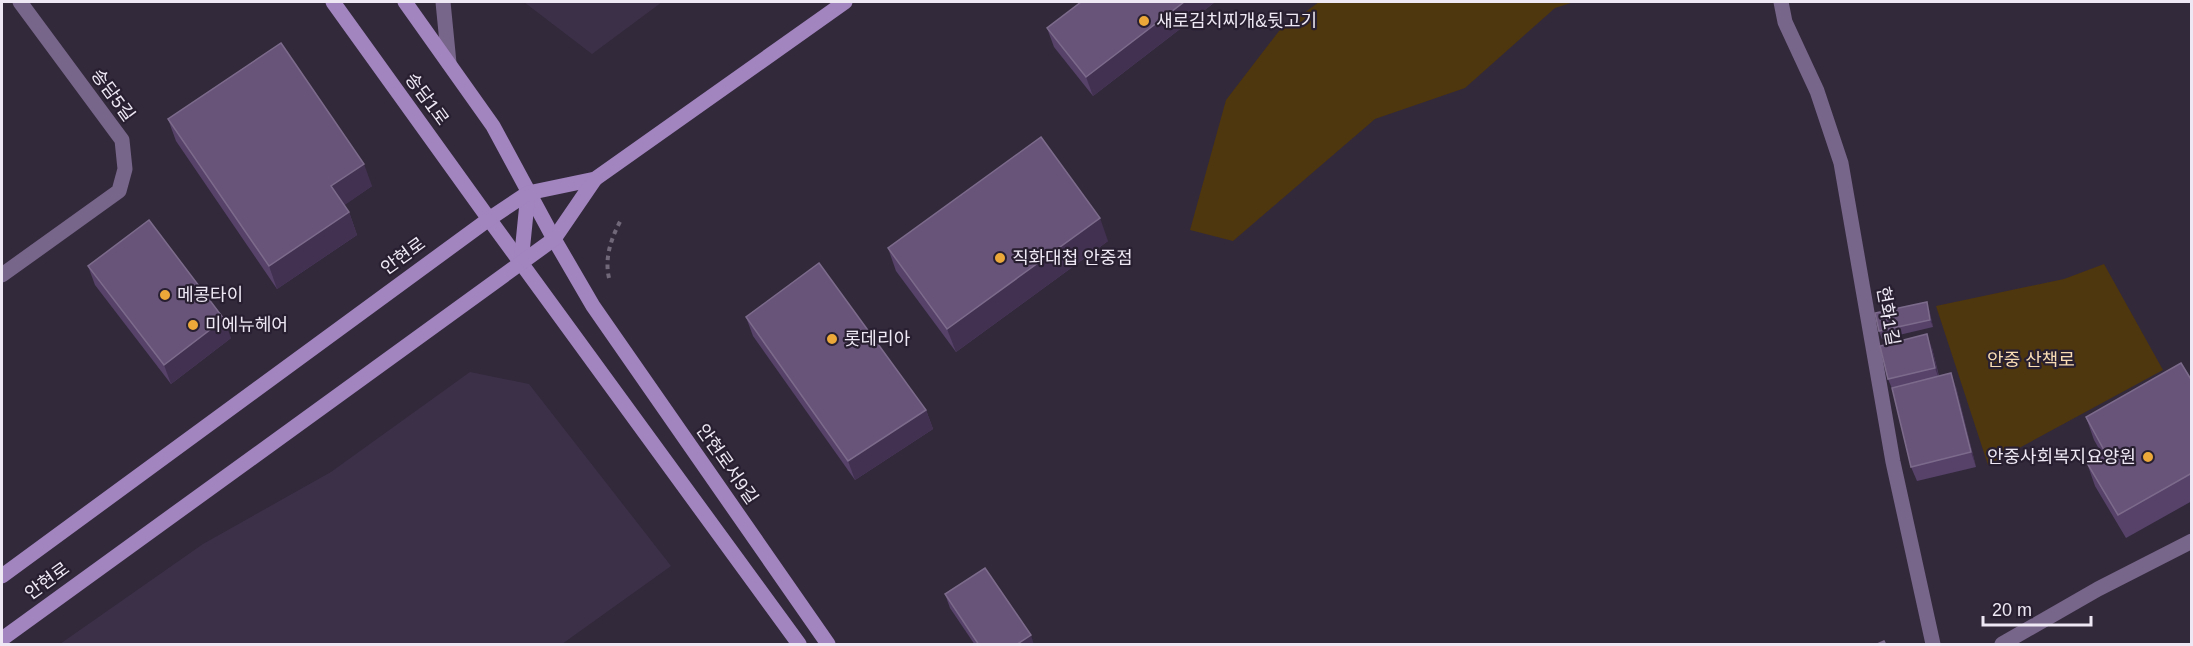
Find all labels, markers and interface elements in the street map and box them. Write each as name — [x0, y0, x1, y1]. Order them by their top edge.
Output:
place label: 새로김치찌개&뒷고기 — [1156, 11, 1317, 31]
marker: 새로김치찌개&뒷고기 — [1137, 14, 1151, 28]
street label: 송담5길 — [87, 65, 139, 125]
street label: 송담1로 — [401, 69, 453, 129]
street label: 안현로 — [377, 233, 429, 279]
place label: 직화대첩 안중점 — [1012, 248, 1133, 268]
marker: 직화대첩 안중점 — [993, 251, 1007, 265]
place label: 메콩타이 — [177, 285, 243, 305]
street label: 현화1길 — [1873, 285, 1903, 347]
marker: 메콩타이 — [158, 288, 172, 302]
place label: 미에뉴헤어 — [205, 315, 288, 335]
marker: 미에뉴헤어 — [186, 318, 200, 332]
place label: 롯데리아 — [844, 329, 911, 349]
marker: 롯데리아 — [825, 332, 839, 346]
park label: 안중 산책로 — [1987, 350, 2075, 370]
street label: 안현로서9길 — [692, 420, 762, 508]
place label: 안중사회복지요양원 — [1987, 447, 2136, 467]
marker: 안중사회복지요양원 — [2141, 450, 2155, 464]
street label: 안현로 — [21, 558, 73, 604]
scale bar — [1983, 589, 2091, 627]
text: 20 m — [1992, 600, 2032, 620]

